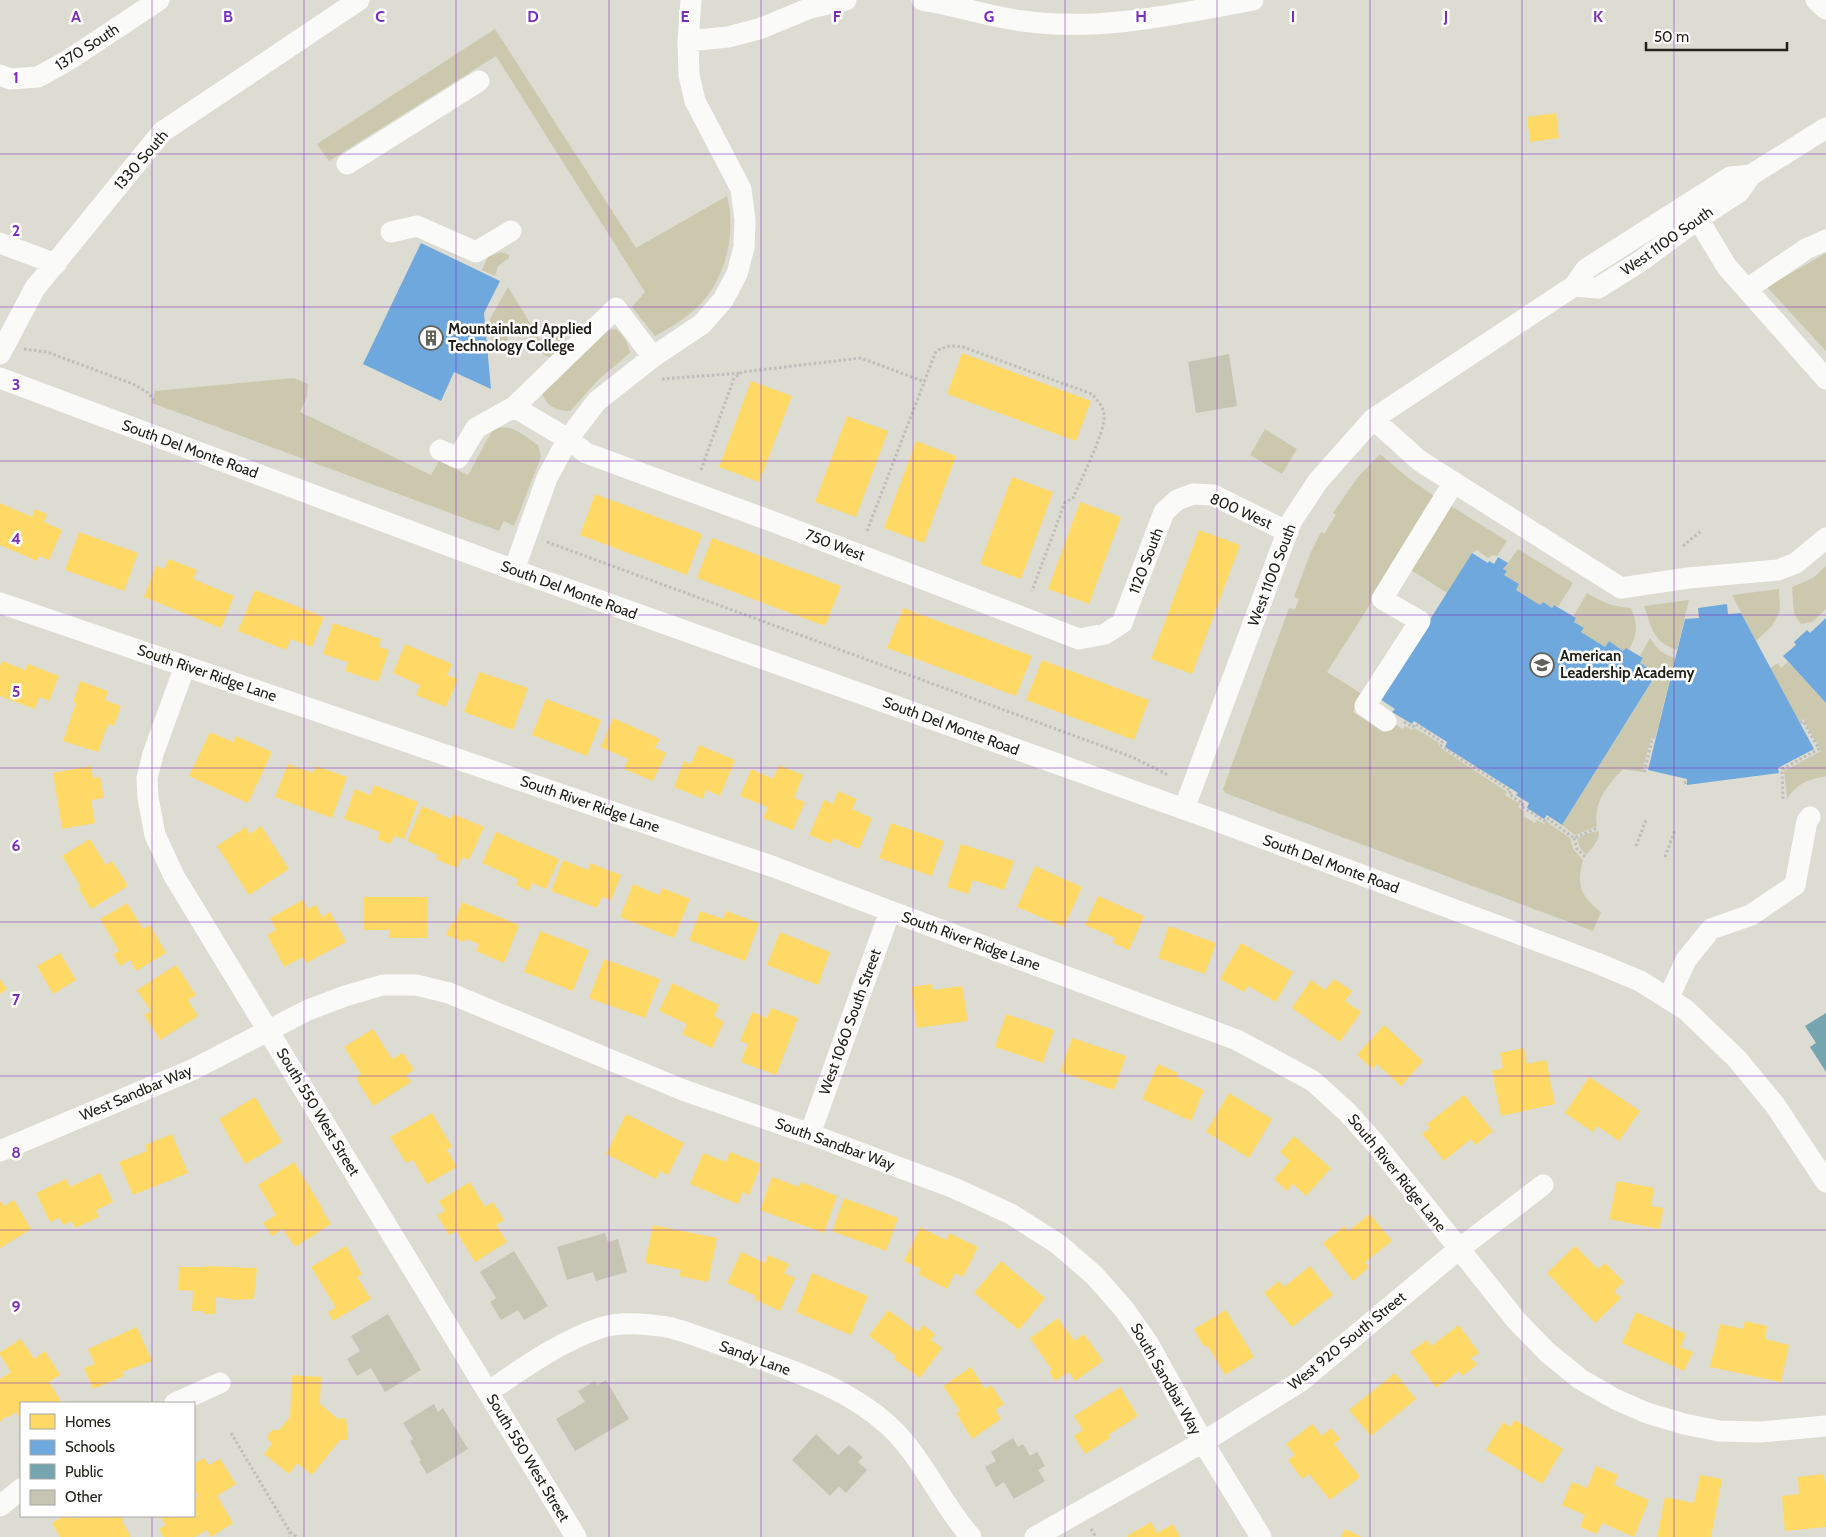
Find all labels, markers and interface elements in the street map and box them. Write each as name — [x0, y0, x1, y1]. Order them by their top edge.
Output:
text: A — [71, 7, 81, 26]
text: B — [223, 7, 233, 26]
text: C — [375, 7, 385, 26]
text: D — [527, 7, 539, 26]
text: E — [680, 7, 690, 26]
text: F — [833, 7, 842, 26]
text: G — [984, 7, 994, 26]
text: H — [1135, 7, 1147, 26]
text: I — [1291, 7, 1295, 26]
text: J — [1443, 7, 1448, 26]
text: K — [1593, 7, 1603, 26]
street label: 1370 South — [52, 20, 122, 74]
scale bar — [1646, 20, 1787, 52]
text: 50 m — [1654, 28, 1689, 46]
text: 1 — [13, 68, 19, 87]
street label: 1330 South — [110, 127, 172, 193]
street label: West 1100 South — [1618, 203, 1716, 279]
text: 2 — [12, 221, 20, 240]
place label: Mountainland Applied Technology College — [448, 320, 592, 355]
building icon: Mountainland Applied Technology College — [418, 325, 444, 351]
text: 3 — [12, 375, 20, 394]
street label: South Del Monte Road — [119, 416, 261, 482]
street label: 800 West — [1207, 489, 1275, 533]
street label: West 1100 South — [1244, 521, 1300, 629]
street label: 750 West — [803, 525, 867, 565]
street label: 1120 South — [1125, 525, 1167, 597]
text: 4 — [11, 529, 21, 548]
street label: South Del Monte Road — [498, 557, 640, 623]
street label: South River Ridge Lane — [135, 641, 279, 705]
place label: American Leadership Academy — [1560, 647, 1696, 682]
school or university icon: American Leadership Academy — [1529, 652, 1555, 678]
text: 5 — [12, 682, 20, 701]
street label: South Del Monte Road — [880, 693, 1022, 759]
street label: South River Ridge Lane — [518, 772, 662, 836]
street label: South Del Monte Road — [1260, 831, 1402, 897]
text: 6 — [12, 836, 21, 855]
street label: South River Ridge Lane — [899, 908, 1043, 975]
street label: West 1060 South Street — [815, 947, 885, 1097]
text: 7 — [12, 990, 21, 1009]
street label: South 550 West Street — [273, 1045, 363, 1179]
street label: West Sandbar Way — [77, 1061, 195, 1125]
street label: South River Ridge Lane — [1344, 1110, 1450, 1236]
street label: South Sandbar Way — [773, 1114, 898, 1174]
text: 8 — [11, 1143, 21, 1162]
street label: West 920 South Street — [1285, 1288, 1409, 1394]
text: 9 — [12, 1297, 21, 1316]
street label: South Sandbar Way — [1127, 1320, 1205, 1438]
street label: Sandy Lane — [717, 1337, 793, 1379]
street label: South 550 West Street — [483, 1391, 573, 1525]
legend — [20, 1402, 195, 1517]
text: Homes — [65, 1413, 111, 1431]
text: Schools — [65, 1438, 115, 1456]
text: Public — [65, 1463, 103, 1481]
text: Other — [65, 1488, 102, 1506]

